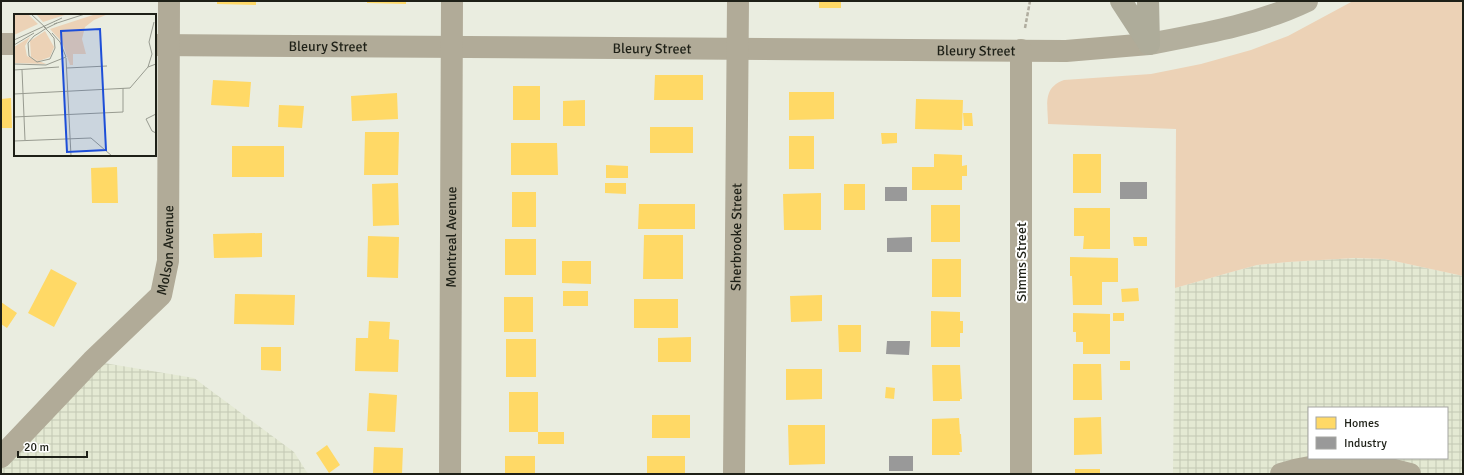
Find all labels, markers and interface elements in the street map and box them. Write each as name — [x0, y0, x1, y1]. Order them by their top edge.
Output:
inset map — [14, 14, 156, 156]
street label: Bleury Street — [289, 38, 368, 55]
street label: Bleury Street — [613, 40, 692, 58]
street label: Bleury Street — [937, 42, 1016, 60]
street label: Sherbrooke Street — [728, 183, 745, 291]
street label: Montreal Avenue — [443, 186, 460, 288]
street label: Molson Avenue — [153, 205, 177, 297]
street label: Simms Street — [1013, 222, 1030, 302]
legend — [1308, 407, 1448, 459]
text: Homes — [1344, 416, 1379, 431]
scale bar — [18, 433, 87, 459]
text: Industry — [1344, 436, 1387, 451]
text: 20 m — [24, 440, 49, 455]

